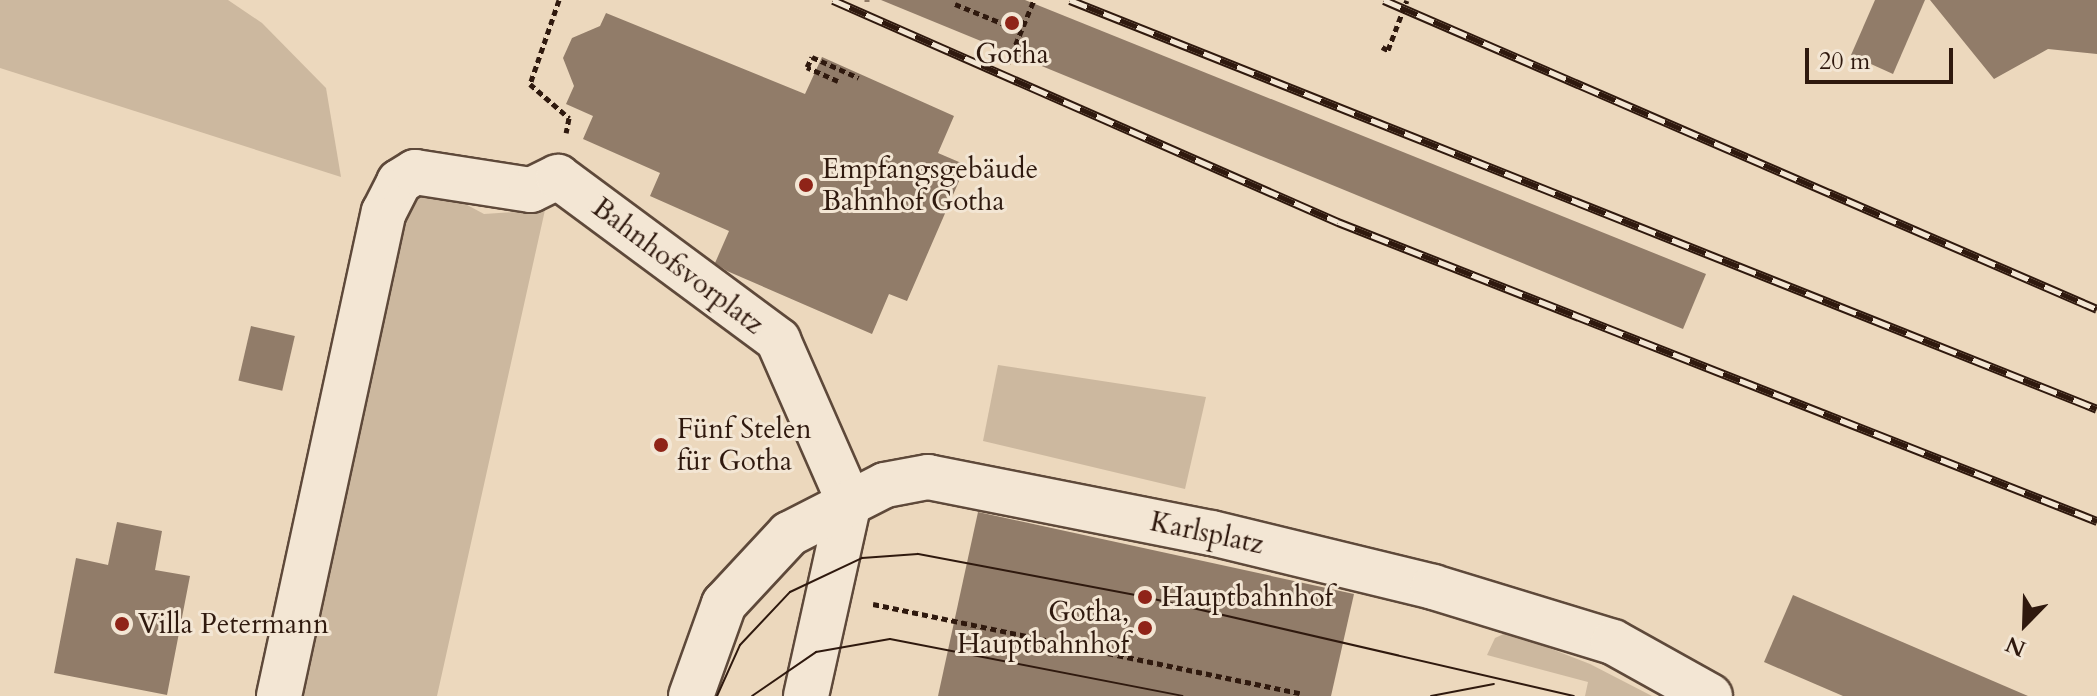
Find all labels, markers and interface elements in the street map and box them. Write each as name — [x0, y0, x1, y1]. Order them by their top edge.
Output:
marker: Gotha — [1001, 12, 1023, 34]
scale bar — [1809, 32, 1957, 82]
place label: Gotha — [975, 37, 1049, 71]
text: 20 m — [1819, 45, 1870, 78]
place label: Empfangsgebäude Bahnhof Gotha — [822, 152, 1038, 218]
marker: Empfangsgebäude Bahnhof Gotha — [797, 176, 815, 194]
street label: Bahnhofsvorplatz — [586, 191, 770, 341]
place label: Fünf Stelen für Gotha — [677, 412, 812, 478]
marker: Fünf Stelen für Gotha — [652, 436, 670, 454]
street label: Karlsplatz — [1147, 505, 1267, 561]
place label: Hauptbahnhof — [1161, 580, 1333, 614]
north arrow — [1985, 584, 2065, 664]
marker: Hauptbahnhof — [1136, 588, 1154, 606]
place label: Gotha, Hauptbahnhof — [957, 595, 1129, 661]
place label: Villa Petermann — [138, 607, 329, 641]
marker: Villa Petermann — [113, 615, 131, 633]
marker: Gotha, Hauptbahnhof — [1136, 619, 1154, 637]
text: N — [2001, 629, 2030, 664]

